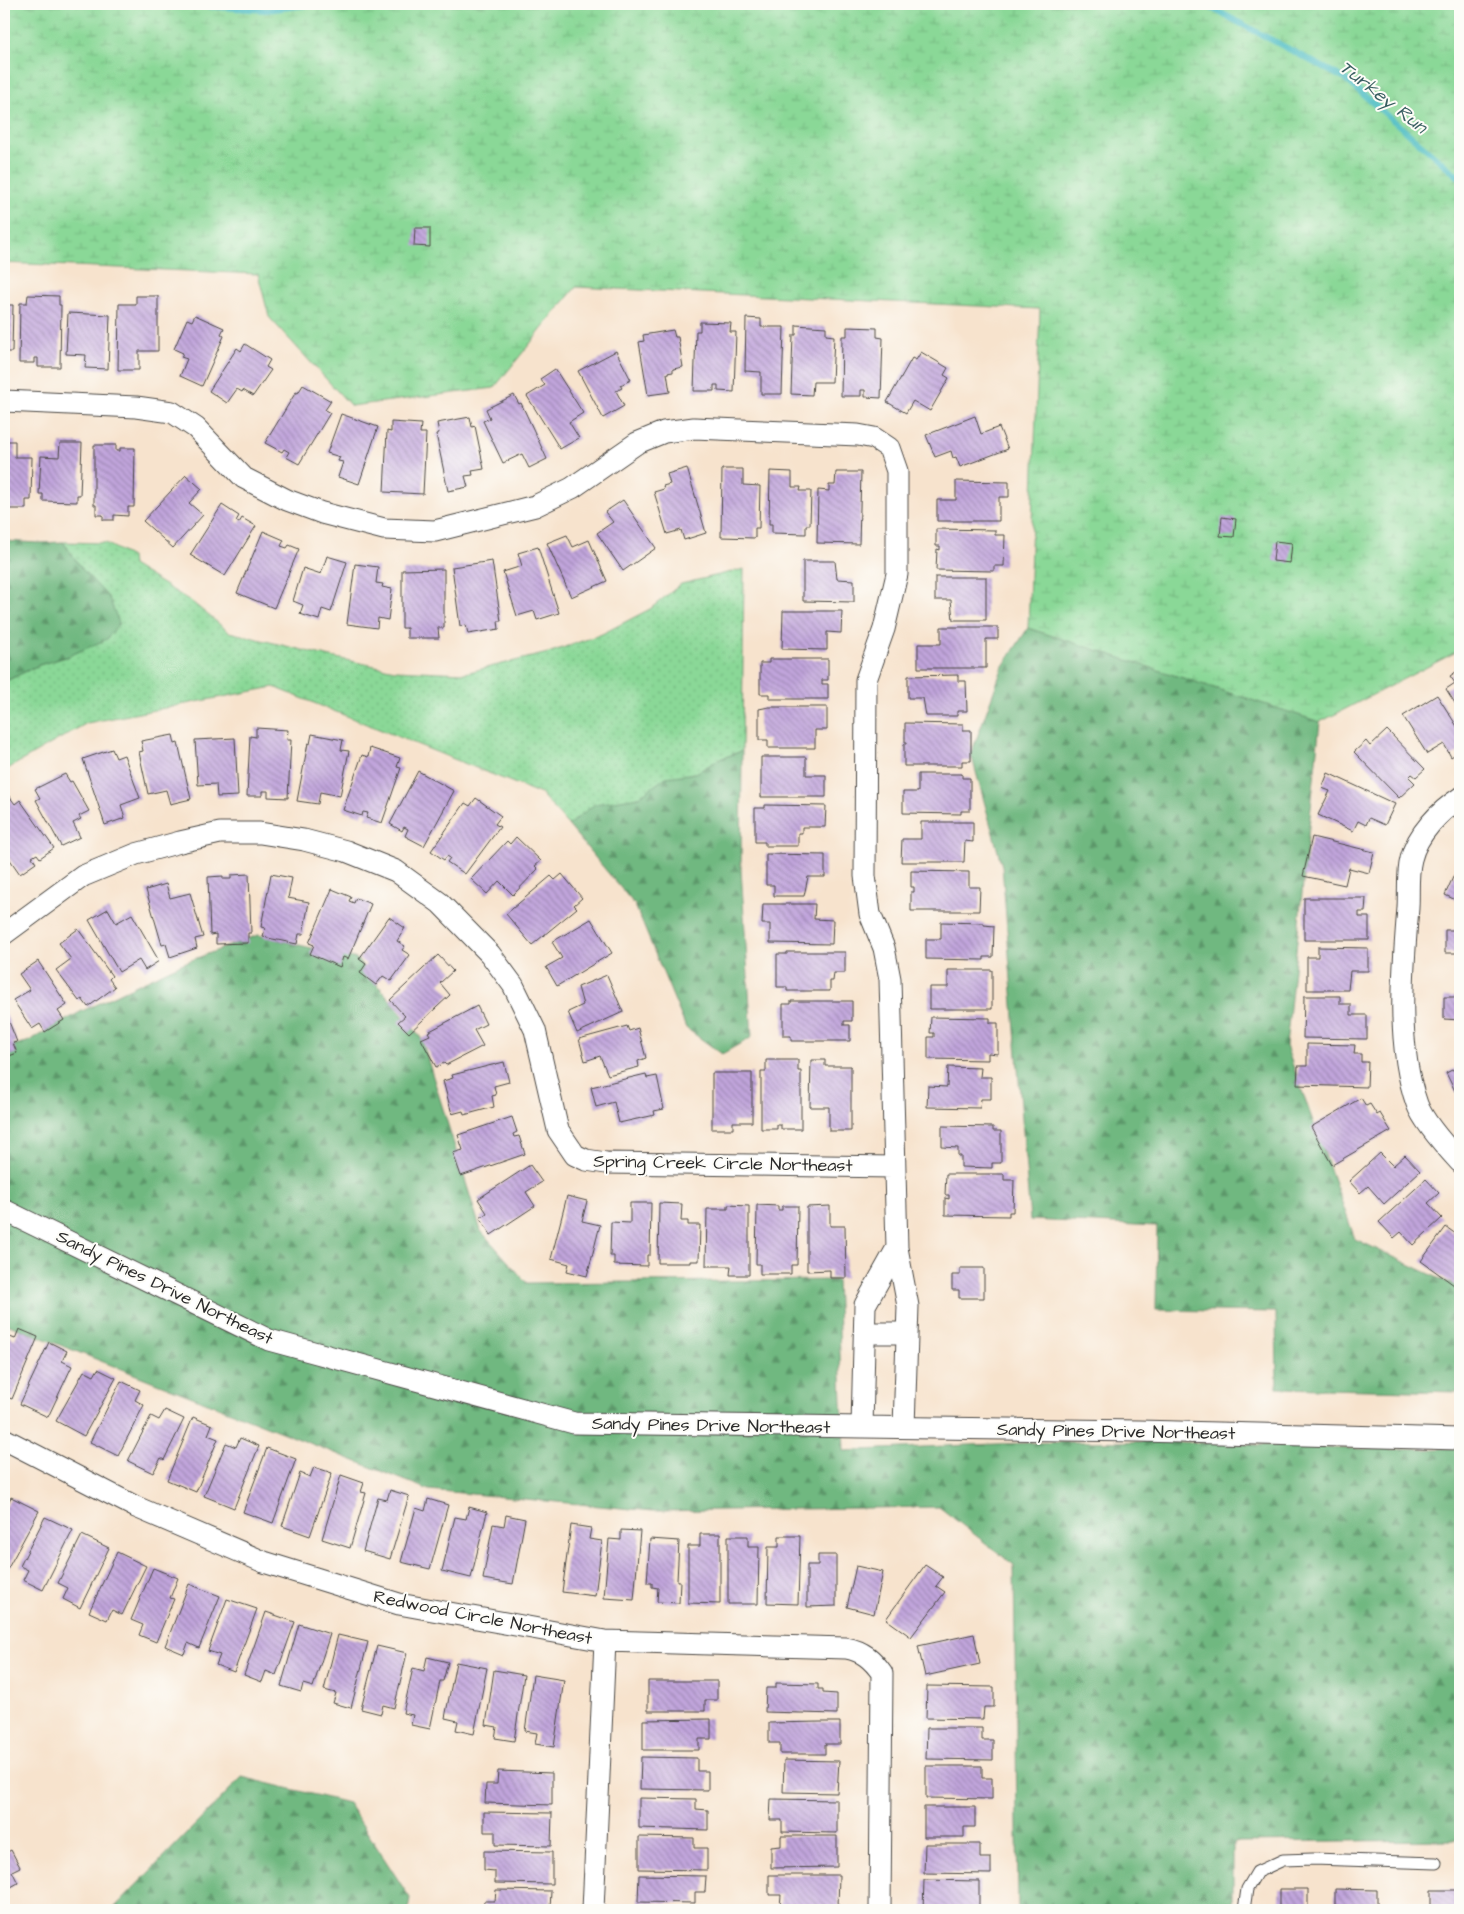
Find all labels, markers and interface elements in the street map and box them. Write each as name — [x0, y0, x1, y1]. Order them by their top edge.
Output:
water label: Turkey Run — [1334, 54, 1434, 141]
street label: Spring Creek Circle Northeast — [593, 1149, 854, 1179]
street label: Sandy Pines Drive Northeast — [52, 1224, 278, 1352]
street label: Sandy Pines Drive Northeast — [591, 1411, 831, 1441]
street label: Sandy Pines Drive Northeast — [996, 1417, 1236, 1447]
street label: Redwood Circle Northeast — [371, 1584, 595, 1651]

